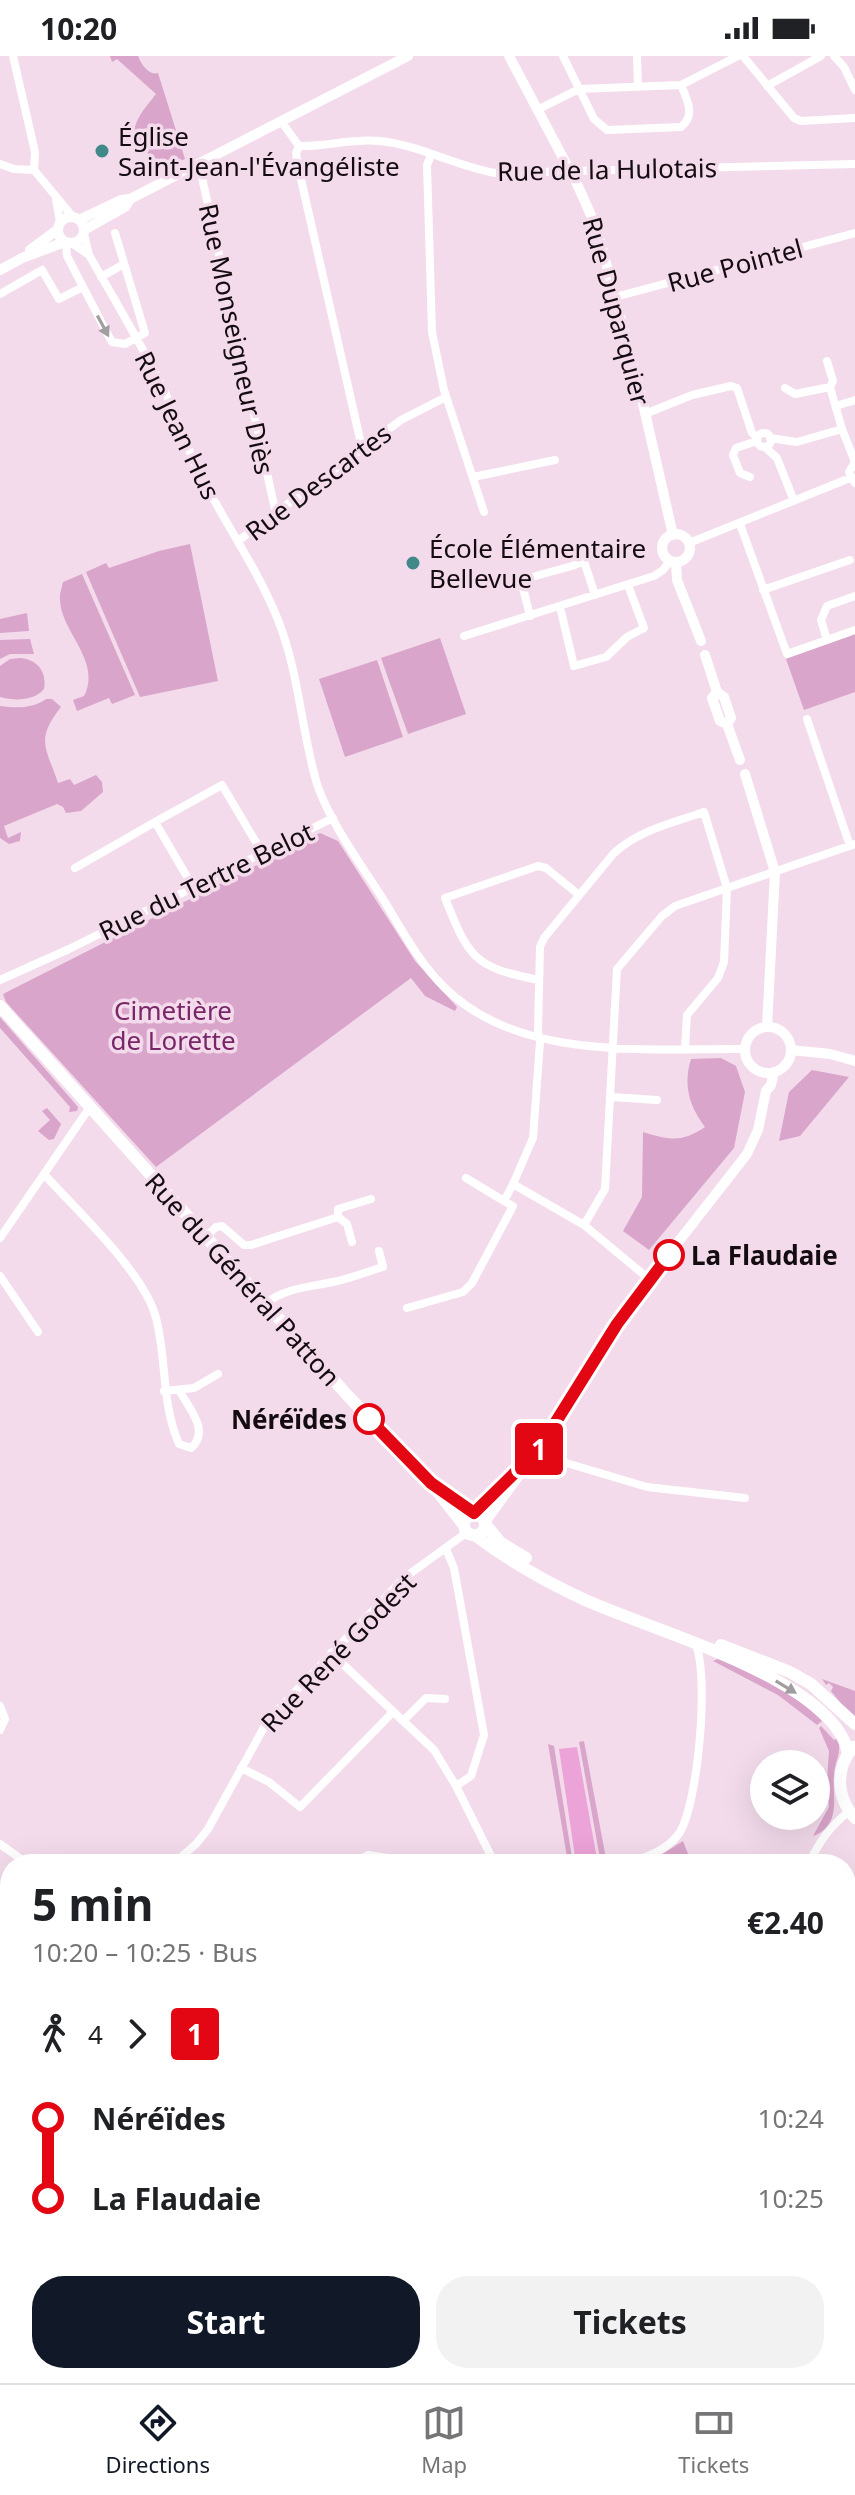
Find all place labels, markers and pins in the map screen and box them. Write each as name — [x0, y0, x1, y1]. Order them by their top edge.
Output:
place label: Église Saint-Jean-l'Évangéliste — [118, 118, 400, 184]
marker: Église Saint-Jean-l'Évangéliste — [93, 142, 111, 160]
place label: École Élémentaire Bellevue — [429, 530, 646, 596]
marker: École Élémentaire Bellevue — [404, 554, 422, 572]
place label: La Flaudaie — [691, 1237, 838, 1273]
marker: La Flaudaie — [654, 1240, 684, 1270]
place label: Néréïdes — [231, 1401, 347, 1437]
marker: Néréïdes — [354, 1404, 384, 1434]

